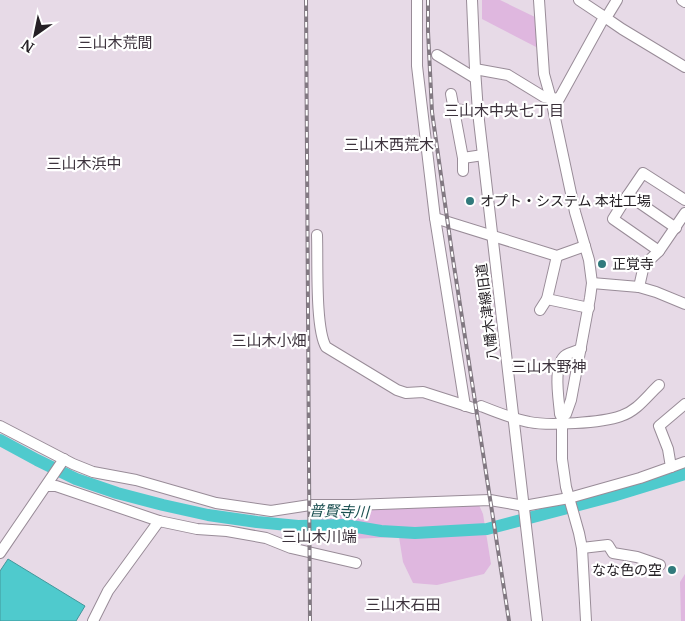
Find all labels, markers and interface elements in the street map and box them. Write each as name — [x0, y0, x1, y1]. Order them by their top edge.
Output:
north arrow — [10, 10, 60, 60]
district label: 三山木荒間 — [77, 33, 153, 52]
text: N — [18, 35, 37, 56]
district label: 三山木中央七丁目 — [444, 101, 564, 120]
district label: 三山木西荒木 — [344, 135, 434, 154]
district label: 三山木浜中 — [46, 154, 122, 173]
place label: オプト・システム 本社工場 — [480, 192, 651, 210]
marker: オプト・システム 本社工場 — [464, 195, 476, 207]
place label: 正覚寺 — [612, 255, 654, 273]
marker: 正覚寺 — [596, 258, 608, 270]
street label: 八幡木津線旧道 — [472, 262, 502, 362]
district label: 三山木小畑 — [231, 331, 307, 350]
district label: 三山木野神 — [511, 357, 587, 376]
water label: 普賢寺川 — [309, 500, 371, 522]
district label: 三山木川端 — [281, 527, 357, 546]
place label: なな色の空 — [592, 561, 662, 579]
marker: なな色の空 — [666, 564, 678, 576]
district label: 三山木石田 — [365, 595, 441, 614]

